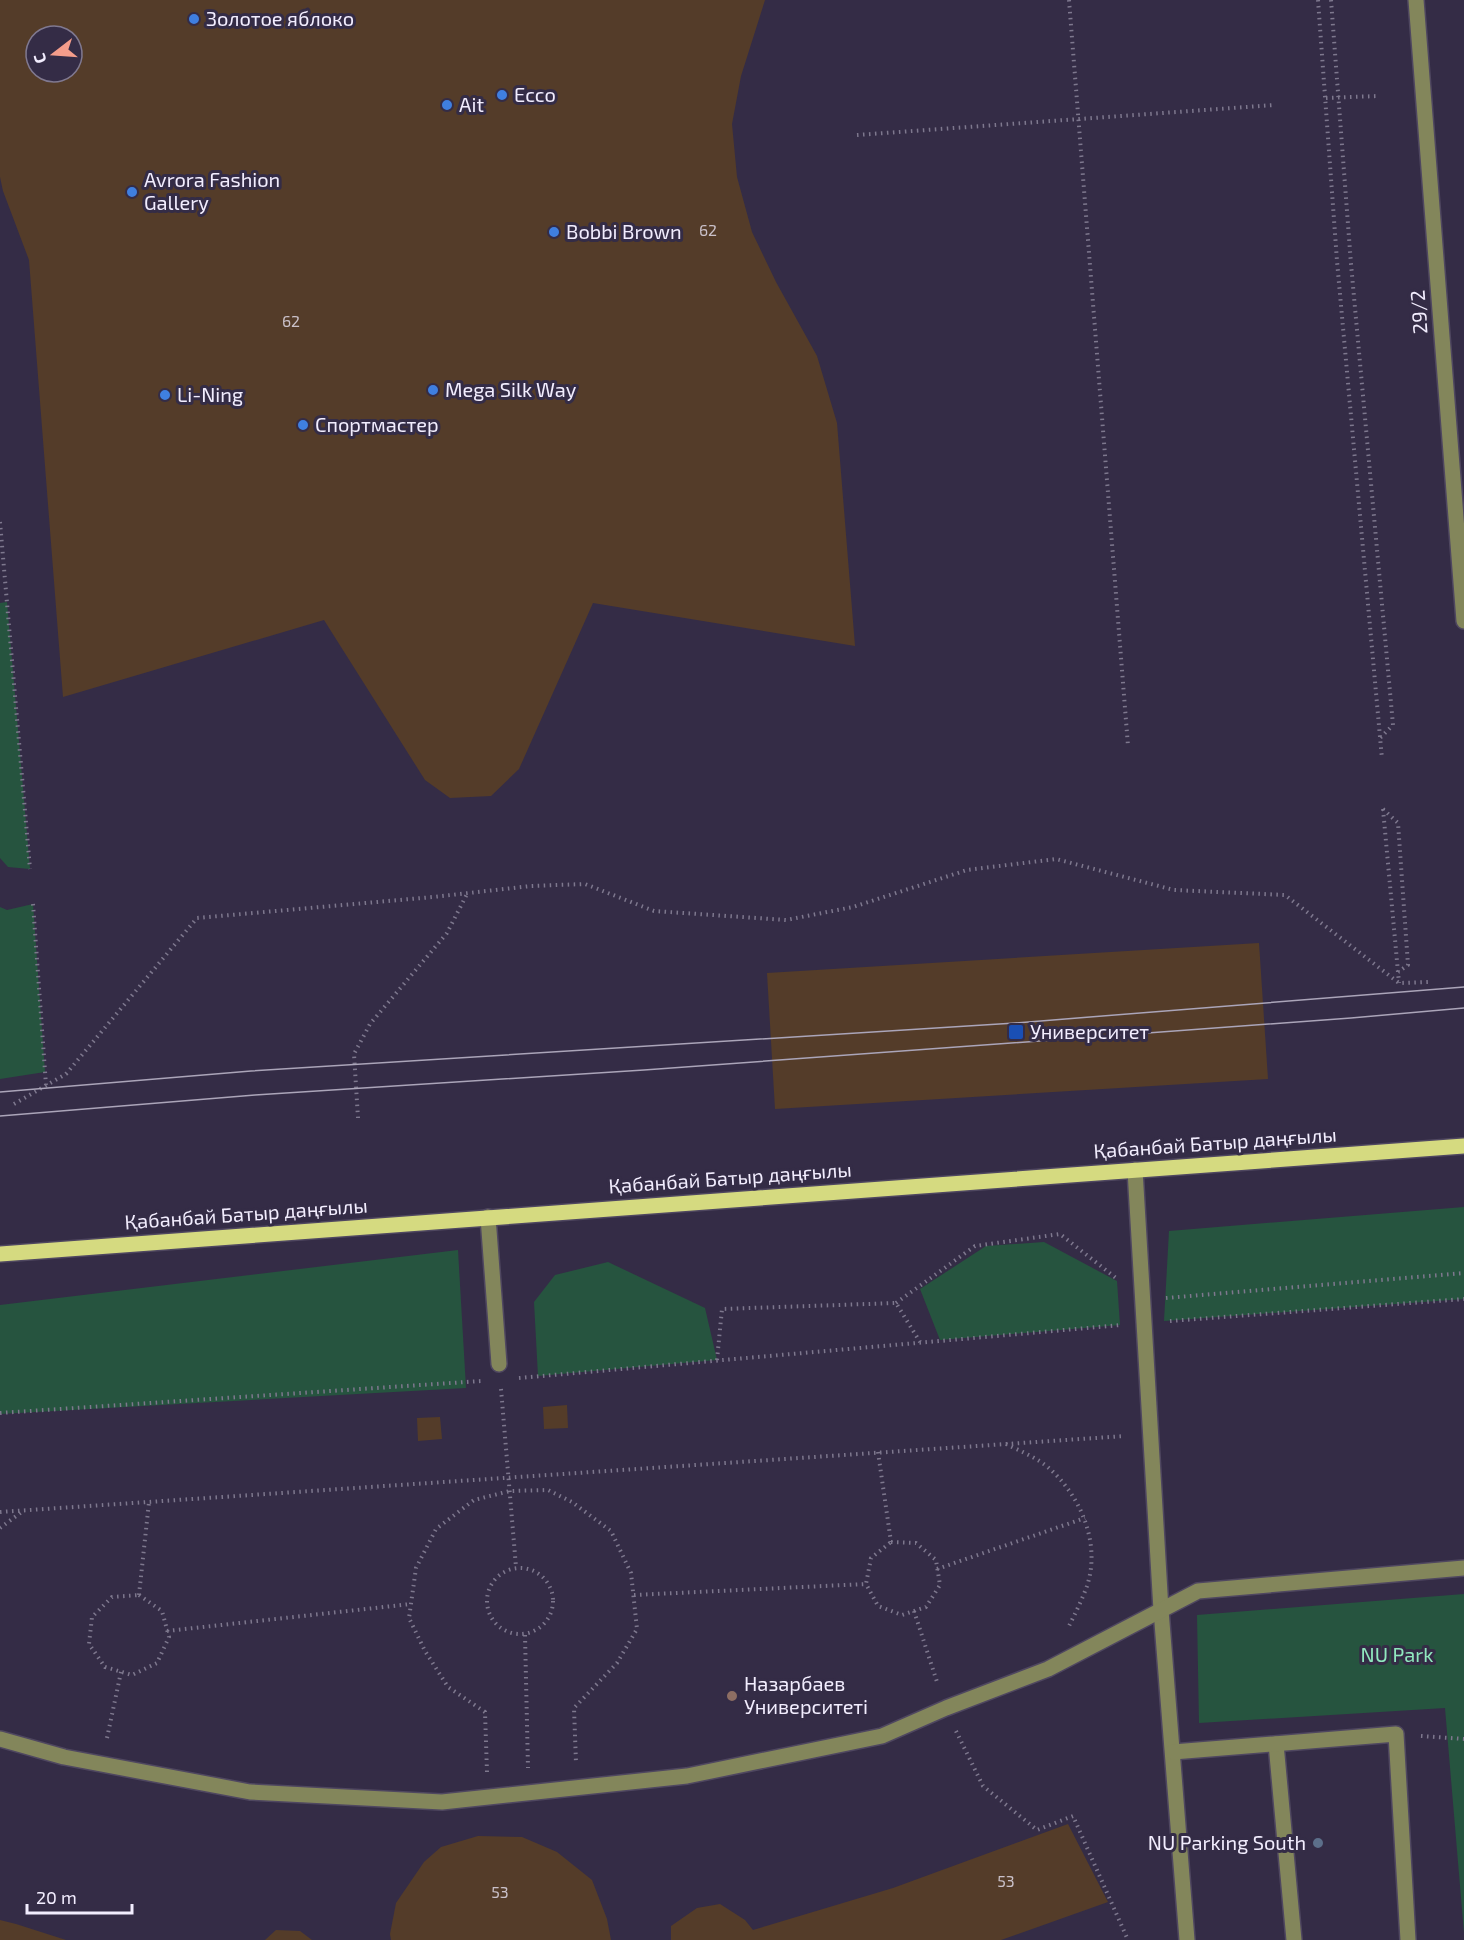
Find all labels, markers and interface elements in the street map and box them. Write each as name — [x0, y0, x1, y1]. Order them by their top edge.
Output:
place label: Золотое яблоко — [206, 6, 354, 30]
marker: Золотое яблоко — [187, 12, 201, 26]
north arrow — [24, 24, 84, 84]
text: С — [29, 51, 50, 66]
place label: Ecco — [514, 82, 556, 106]
marker: Ecco — [495, 88, 509, 102]
place label: Ait — [459, 92, 484, 116]
marker: Ait — [440, 98, 454, 112]
place label: Avrora Fashion Gallery — [144, 167, 280, 214]
marker: Avrora Fashion Gallery — [125, 185, 139, 199]
place label: Bobbi Brown — [566, 219, 682, 243]
house number: 62 — [699, 220, 717, 239]
marker: Bobbi Brown — [547, 225, 561, 239]
street label: 29/2 — [1404, 289, 1432, 335]
house number: 62 — [282, 311, 300, 330]
place label: Mega Silk Way — [445, 377, 577, 401]
place label: Li-Ning — [177, 382, 243, 406]
marker: Mega Silk Way — [426, 383, 440, 397]
marker: Li-Ning — [158, 388, 172, 402]
place label: Спортмастер — [315, 412, 439, 436]
marker: Спортмастер — [296, 418, 310, 432]
place label: Университет — [1030, 1019, 1149, 1043]
marker: Университет — [1007, 1023, 1025, 1041]
street label: Қабанбай Батыр даңғылы — [1092, 1122, 1337, 1162]
street label: Қабанбай Батыр даңғылы — [607, 1157, 852, 1197]
street label: Қабанбай Батыр даңғылы — [123, 1193, 368, 1233]
park label: NU Park — [1361, 1642, 1433, 1666]
place label: Назарбаев Университеті — [744, 1671, 868, 1718]
marker: Назарбаев Университеті — [725, 1689, 739, 1703]
place label: NU Parking South — [1148, 1830, 1306, 1854]
marker: NU Parking South — [1311, 1836, 1325, 1850]
house number: 53 — [997, 1871, 1015, 1890]
scale bar — [27, 1877, 132, 1915]
house number: 53 — [491, 1882, 509, 1901]
text: 20 m — [36, 1886, 77, 1908]

